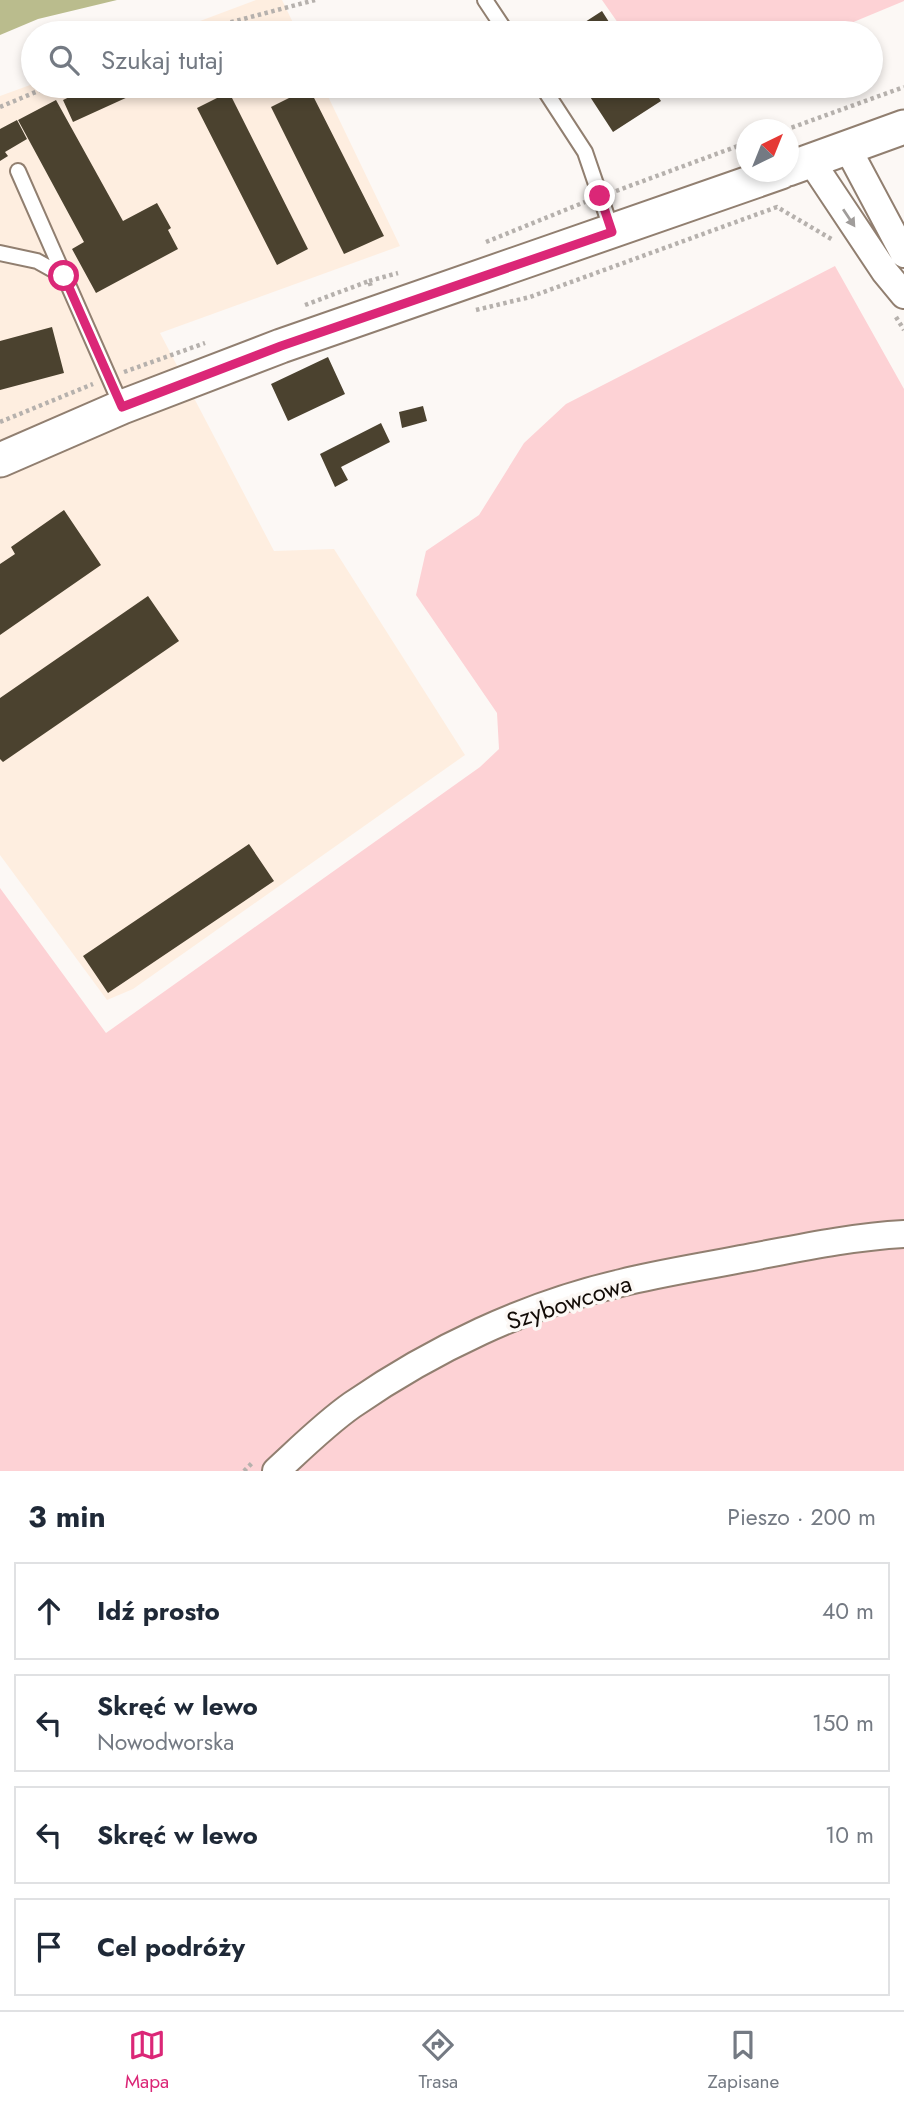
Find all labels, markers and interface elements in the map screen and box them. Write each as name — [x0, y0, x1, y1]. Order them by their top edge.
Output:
search box — [21, 21, 883, 98]
icon: search — [45, 41, 83, 79]
text: Szukaj tutaj — [101, 41, 224, 79]
north arrow — [736, 119, 799, 182]
route end — [584, 180, 615, 211]
one-way arrow — [842, 209, 856, 227]
route start — [48, 260, 79, 291]
street label: Szybowcowa — [502, 1265, 636, 1339]
text: 3 min — [28, 1495, 106, 1538]
text: Pieszo · 200 m — [727, 1500, 876, 1534]
icon: ahead — [30, 1592, 68, 1630]
text: Idź prosto — [97, 1592, 220, 1630]
text: 40 m — [822, 1594, 874, 1628]
text: Skręć w lewo — [97, 1687, 258, 1725]
icon: left — [30, 1704, 68, 1742]
text: 150 m — [812, 1706, 874, 1740]
text: Nowodworska — [97, 1725, 234, 1759]
icon: left — [30, 1816, 68, 1854]
text: Skręć w lewo — [97, 1816, 258, 1854]
text: 10 m — [825, 1818, 874, 1852]
icon: arrive — [30, 1928, 68, 1966]
text: Cel podróży — [97, 1928, 245, 1966]
tab: Mapa — [125, 2026, 169, 2095]
tab: Trasa — [418, 2026, 458, 2095]
tab: Zapisane — [708, 2026, 779, 2095]

